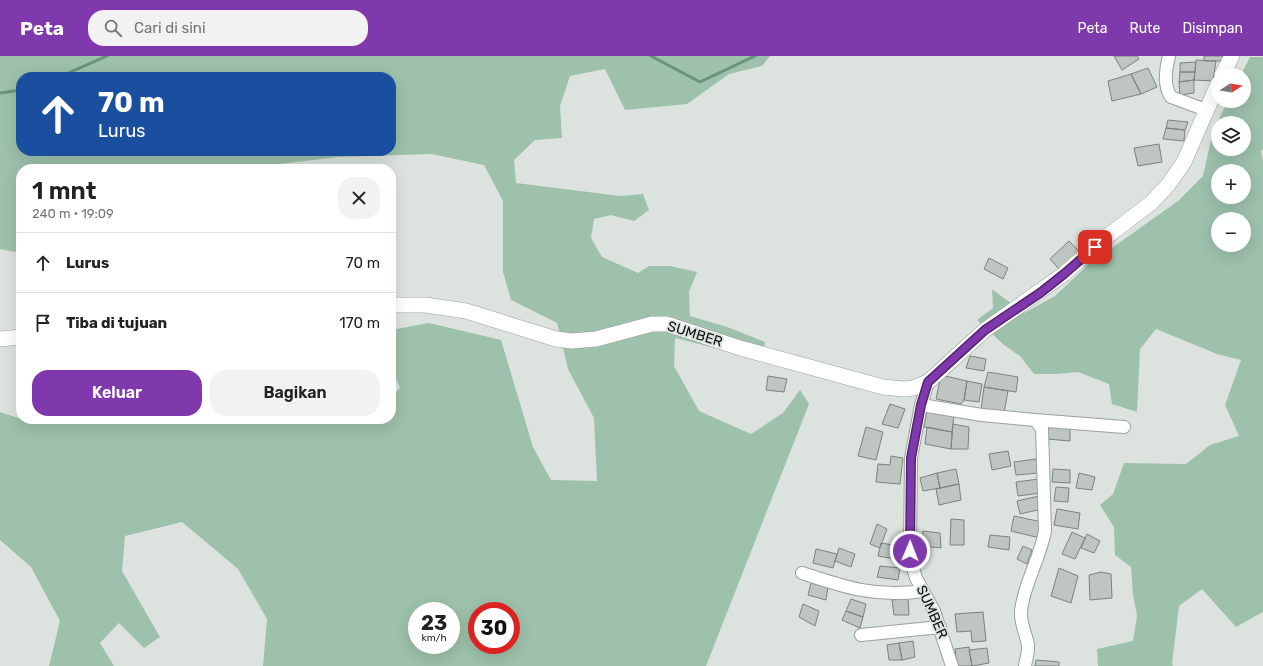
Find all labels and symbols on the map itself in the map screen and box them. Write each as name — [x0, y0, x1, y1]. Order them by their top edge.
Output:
north arrow — [1211, 68, 1251, 108]
pin — [1078, 230, 1112, 264]
street label: SUMBER — [665, 318, 725, 350]
position arrow — [889, 530, 931, 572]
street label: SUMBER — [913, 583, 951, 641]
speed limit sign: 30 — [468, 602, 520, 654]

